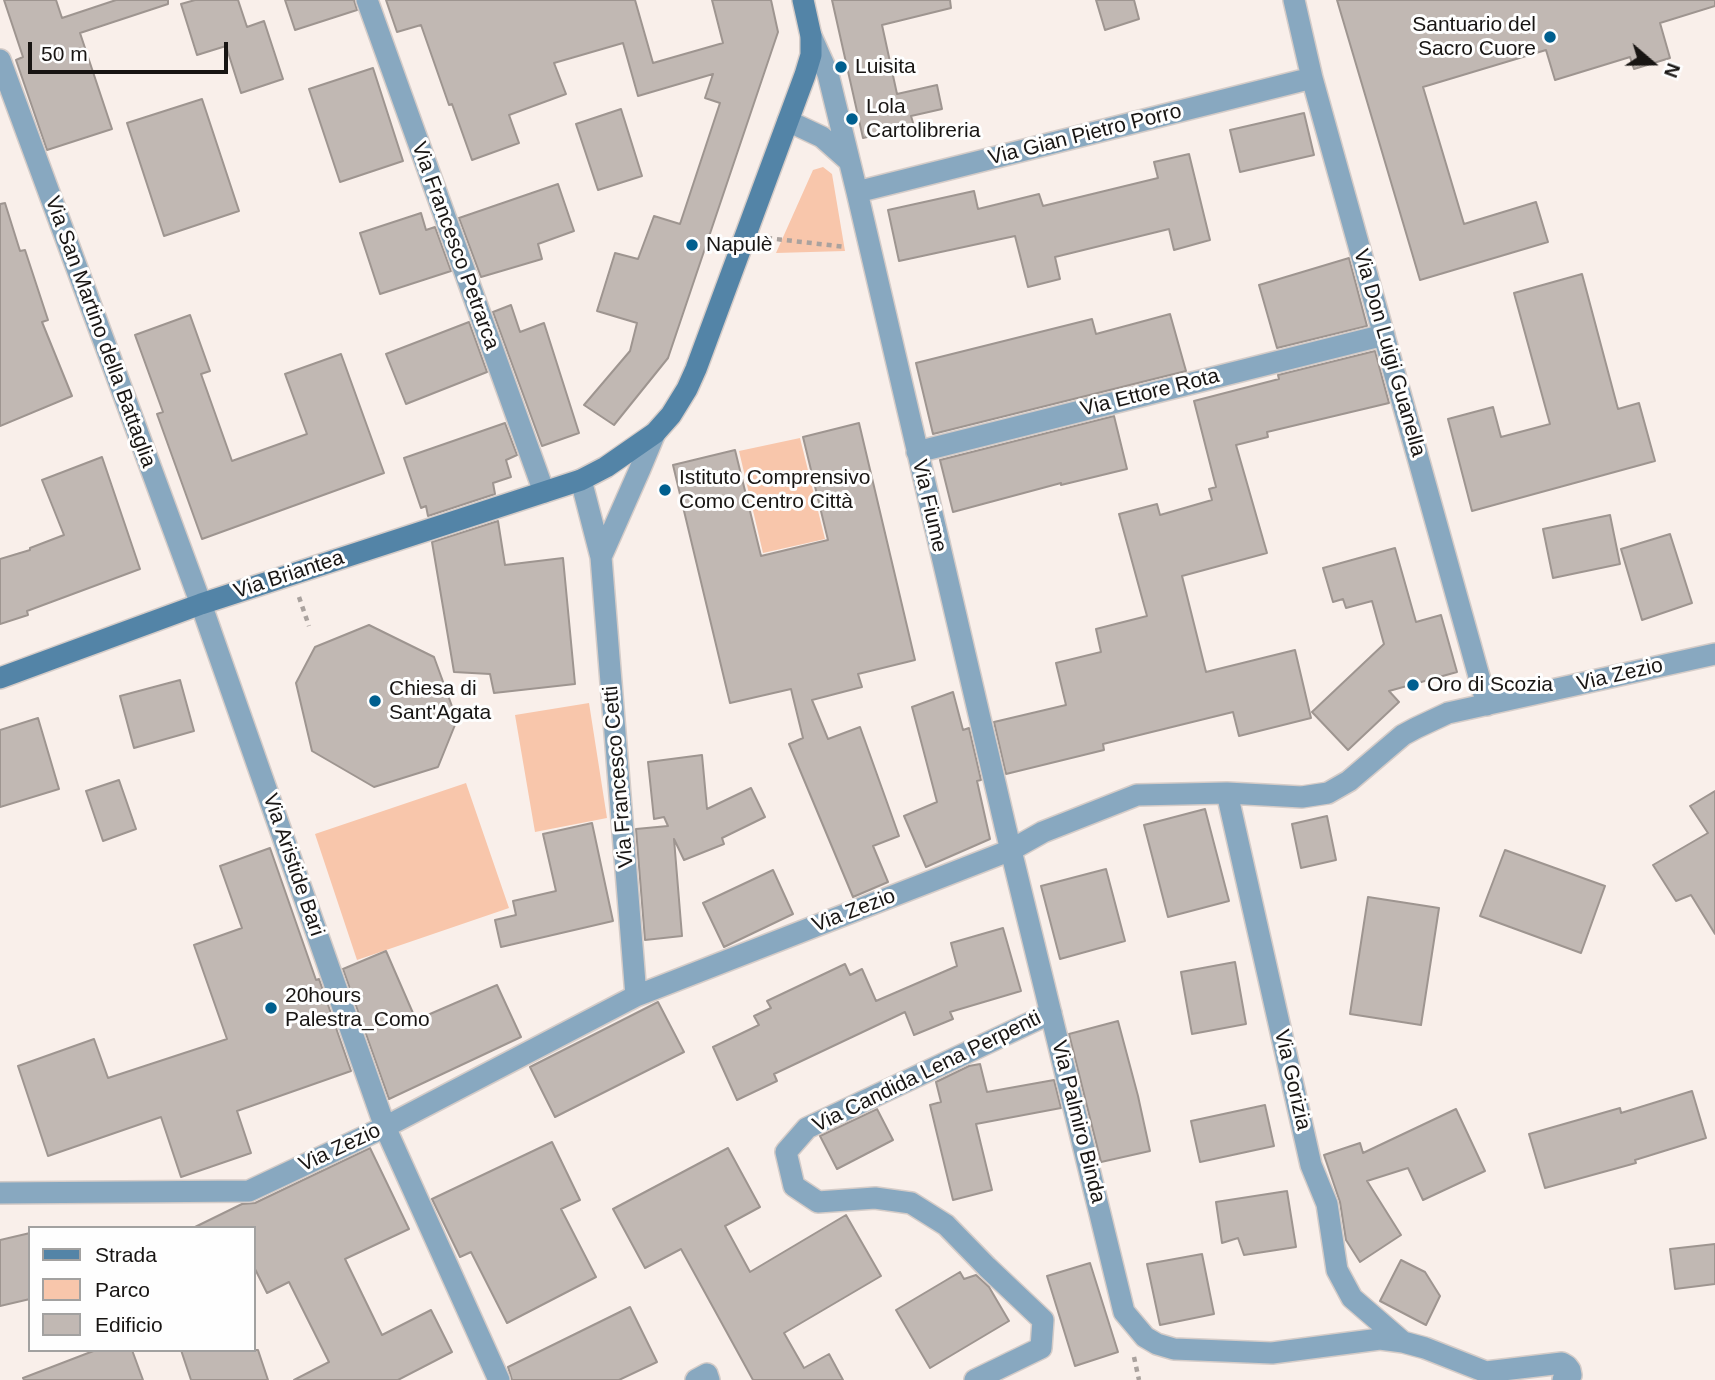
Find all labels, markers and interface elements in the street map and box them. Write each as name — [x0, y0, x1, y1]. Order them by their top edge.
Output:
place label: Santuario del Sacro Cuore — [1412, 12, 1536, 62]
scale bar — [32, 28, 231, 72]
north arrow — [1617, 28, 1687, 98]
marker: Santuario del Sacro Cuore — [1542, 29, 1558, 45]
text: 50 m — [41, 42, 88, 65]
place label: Luisita — [855, 54, 916, 80]
marker: Luisita — [833, 59, 849, 75]
text: N — [1660, 60, 1684, 80]
place label: Lola Cartolibreria — [866, 94, 980, 144]
street label: Via Gian Pietro Porro — [986, 99, 1184, 171]
marker: Lola Cartolibreria — [844, 111, 860, 127]
street label: Via Francesco Petrarca — [406, 139, 504, 353]
street label: Via San Martino della Battaglia — [39, 193, 161, 471]
place label: Napulè — [706, 232, 773, 258]
marker: Napulè — [684, 237, 700, 253]
street label: Via Don Luigi Guanella — [1347, 246, 1431, 460]
street label: Via Ettore Rota — [1078, 364, 1222, 422]
street label: Via Fiume — [906, 457, 952, 555]
place label: Istituto Comprensivo Como Centro Città — [679, 465, 870, 515]
marker: Istituto Comprensivo Como Centro Città — [657, 482, 673, 498]
street label: Via Briantea — [231, 545, 347, 605]
street label: Via Zezio — [1575, 653, 1665, 697]
place label: Oro di Scozia — [1427, 672, 1553, 698]
place label: Chiesa di Sant'Agata — [389, 676, 491, 726]
marker: Oro di Scozia — [1405, 677, 1421, 693]
street label: Via Francesco Cetti — [598, 685, 640, 869]
marker: Chiesa di Sant'Agata — [367, 693, 383, 709]
street label: Via Aristide Bari — [257, 790, 329, 940]
street label: Via Zezio — [809, 884, 899, 938]
place label: 20hours Palestra_Como — [285, 983, 430, 1033]
marker: 20hours Palestra_Como — [263, 1000, 279, 1016]
street label: Via Candida Lena Perpenti — [809, 1006, 1045, 1138]
street label: Via Gorizia — [1268, 1027, 1316, 1133]
street label: Via Palmiro Binda — [1046, 1038, 1110, 1206]
street label: Via Zezio — [295, 1118, 385, 1178]
legend — [28, 1226, 256, 1352]
text: Strada — [95, 1243, 157, 1266]
text: Parco — [95, 1278, 150, 1301]
text: Edificio — [95, 1313, 163, 1336]

